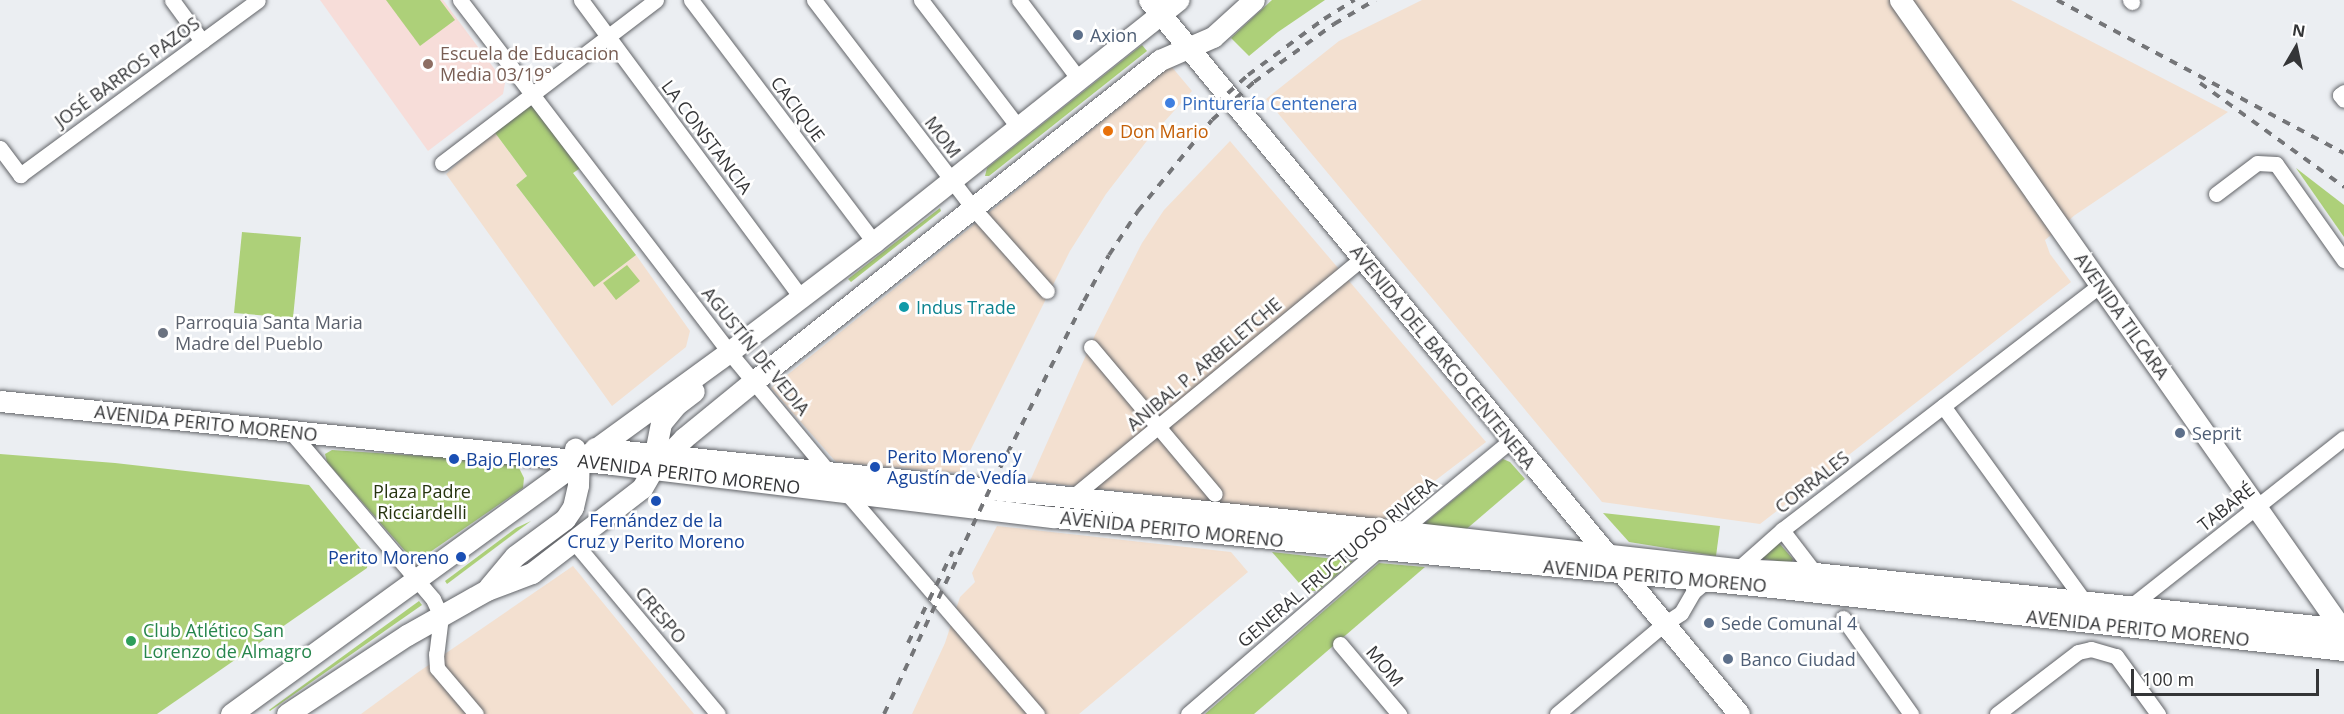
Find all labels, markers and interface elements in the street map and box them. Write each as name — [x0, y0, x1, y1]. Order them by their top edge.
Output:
street label: JOSÉ BARROS PAZOS — [50, 12, 204, 132]
north arrow — [2266, 18, 2326, 78]
text: N — [2291, 18, 2307, 42]
place label: Axion — [1090, 24, 1137, 46]
marker: Axion — [1071, 28, 1085, 42]
place label: Escuela de Educacion Media 03/19° — [440, 43, 619, 86]
marker: Escuela de Educacion Media 03/19° — [421, 57, 435, 71]
street label: CACIQUE — [766, 72, 830, 146]
street label: LA CONSTANCIA — [657, 76, 757, 198]
place label: Pinturería Centenera — [1182, 92, 1357, 114]
marker: Pinturería Centenera — [1163, 96, 1177, 110]
street label: MOM — [920, 112, 966, 162]
place label: Don Mario — [1120, 120, 1209, 142]
marker: Don Mario — [1101, 124, 1115, 138]
street label: AVENIDA DEL BARCO CENTENERA — [1346, 241, 1540, 473]
street label: AVENIDA TILCARA — [2070, 249, 2174, 383]
street label: AGUSTÍN DE VEDIA — [698, 283, 814, 419]
street label: ANIBAL P. ARBELETCHE — [1122, 293, 1286, 435]
place label: Indus Trade — [916, 296, 1016, 318]
marker: Indus Trade — [897, 300, 911, 314]
place label: Parroquia Santa Maria Madre del Pueblo — [175, 312, 363, 354]
marker: Parroquia Santa Maria Madre del Pueblo — [156, 326, 170, 340]
street label: AVENIDA PERITO MORENO — [93, 401, 319, 445]
place label: Seprit — [2192, 422, 2241, 444]
marker: Seprit — [2173, 426, 2187, 440]
place label: Perito Moreno y Agustín de Vedía — [887, 446, 1027, 488]
street label: CORRALES — [1771, 446, 1853, 518]
place label: Bajo Flores — [466, 448, 558, 470]
street label: AVENIDA PERITO MORENO — [576, 450, 802, 498]
marker: Bajo Flores — [447, 452, 461, 466]
marker: Perito Moreno y Agustín de Vedía — [868, 460, 882, 474]
street label: GENERAL FRUCTUOSO RIVERA — [1233, 472, 1441, 652]
street label: TABARÉ — [2194, 478, 2258, 536]
park label: Plaza Padre Ricciardelli — [373, 481, 471, 524]
marker: Fernández de la Cruz y Perito Moreno — [649, 494, 663, 508]
street label: AVENIDA PERITO MORENO — [1059, 507, 1285, 551]
place label: Fernández de la Cruz y Perito Moreno — [567, 510, 745, 552]
place label: Perito Moreno — [328, 546, 449, 568]
marker: Perito Moreno — [454, 550, 468, 564]
street label: AVENIDA PERITO MORENO — [1542, 555, 1768, 597]
street label: CRESPO — [631, 582, 691, 648]
street label: AVENIDA PERITO MORENO — [2025, 606, 2251, 650]
place label: Sede Comunal 4 — [1721, 612, 1857, 634]
marker: Sede Comunal 4 — [1702, 616, 1716, 630]
place label: Club Atlético San Lorenzo de Almagro — [143, 620, 312, 662]
marker: Club Atlético San Lorenzo de Almagro — [124, 634, 138, 648]
street label: MOM — [1362, 641, 1408, 691]
place label: Banco Ciudad — [1740, 648, 1856, 670]
marker: Banco Ciudad — [1721, 652, 1735, 666]
scale bar — [2134, 657, 2322, 695]
text: 100 m — [2142, 667, 2194, 691]

